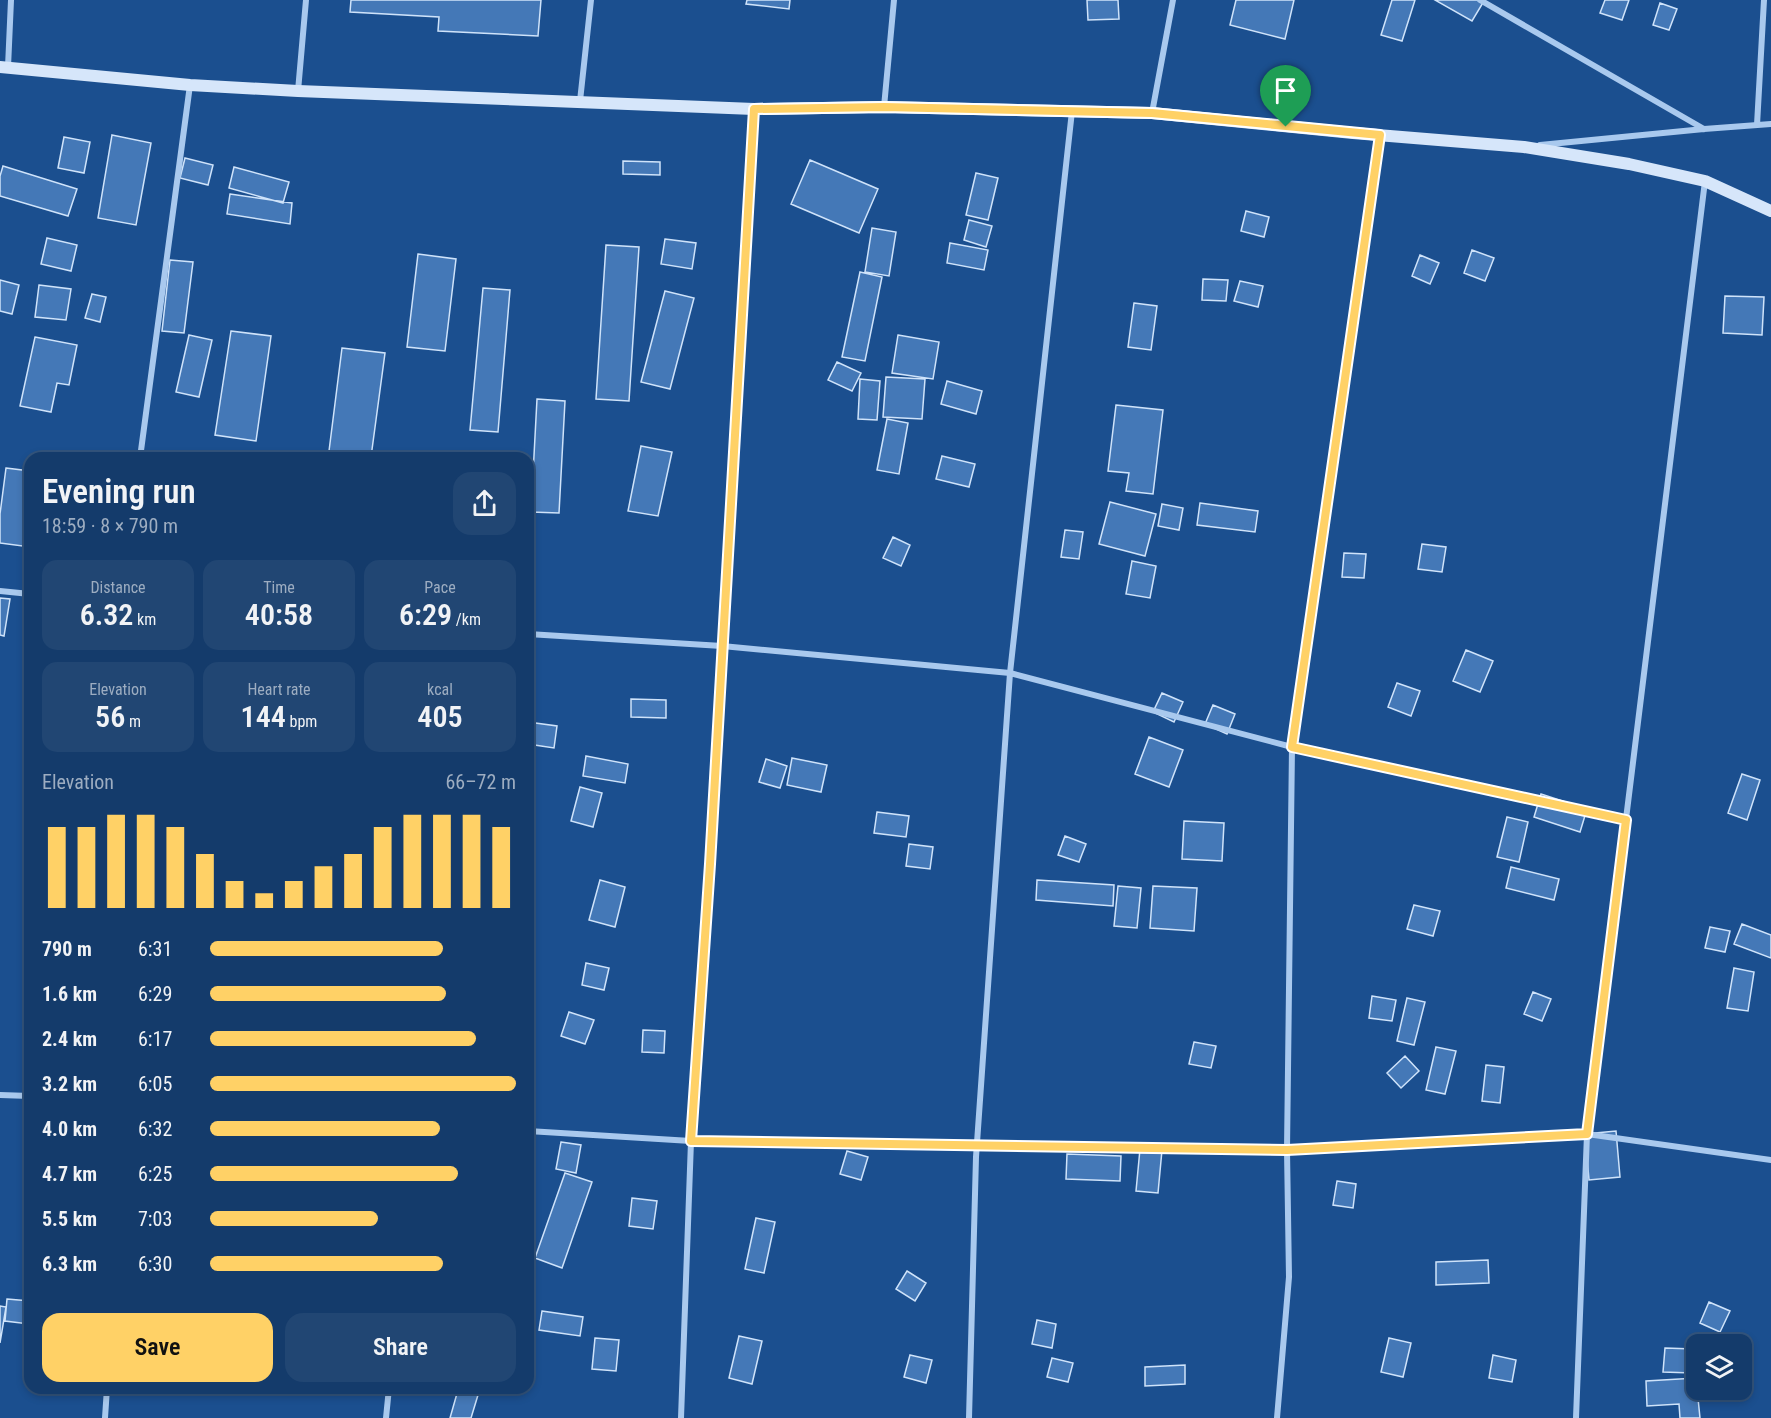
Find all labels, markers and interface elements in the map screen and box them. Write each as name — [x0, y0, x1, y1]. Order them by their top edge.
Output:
pin — [1260, 65, 1311, 127]
icon: arrive — [1269, 74, 1302, 107]
text: Evening run — [42, 472, 196, 511]
button: share — [453, 472, 516, 535]
text: 18:59 · 8 × 790 m — [42, 514, 178, 538]
text: Distance — [90, 578, 146, 597]
text: Time — [263, 578, 295, 597]
text: Pace — [424, 578, 456, 597]
text: 6.32 — [80, 597, 133, 632]
text: 40:58 — [245, 597, 313, 632]
text: 6:29 — [399, 597, 452, 632]
text: km — [133, 610, 156, 629]
text: /km — [452, 610, 481, 629]
text: Elevation — [89, 680, 147, 699]
text: Heart rate — [247, 680, 311, 699]
text: kcal — [427, 680, 453, 699]
text: 56 — [95, 699, 125, 734]
text: 144 — [241, 699, 286, 734]
text: 405 — [417, 699, 463, 734]
text: m — [125, 712, 141, 731]
text: bpm — [286, 712, 317, 731]
text: Elevation — [42, 770, 114, 794]
text: 66–72 m — [445, 770, 516, 794]
text: 790 m — [42, 937, 92, 961]
text: 6:31 — [138, 937, 172, 961]
text: 1.6 km — [42, 982, 97, 1006]
text: 6:29 — [138, 982, 172, 1006]
text: 2.4 km — [42, 1027, 97, 1051]
text: 6:17 — [138, 1027, 172, 1051]
text: 3.2 km — [42, 1072, 97, 1096]
text: 6:05 — [138, 1072, 172, 1096]
text: 4.0 km — [42, 1117, 97, 1141]
text: 6:32 — [138, 1117, 172, 1141]
text: 4.7 km — [42, 1162, 97, 1186]
text: 6:25 — [138, 1162, 172, 1186]
text: 5.5 km — [42, 1207, 97, 1231]
text: 7:03 — [138, 1207, 172, 1231]
text: 6.3 km — [42, 1252, 97, 1276]
text: 6:30 — [138, 1252, 172, 1276]
button: Save — [42, 1313, 273, 1382]
button: Share — [285, 1313, 516, 1382]
map controls — [1686, 1334, 1752, 1400]
button: layers — [1686, 1334, 1752, 1400]

